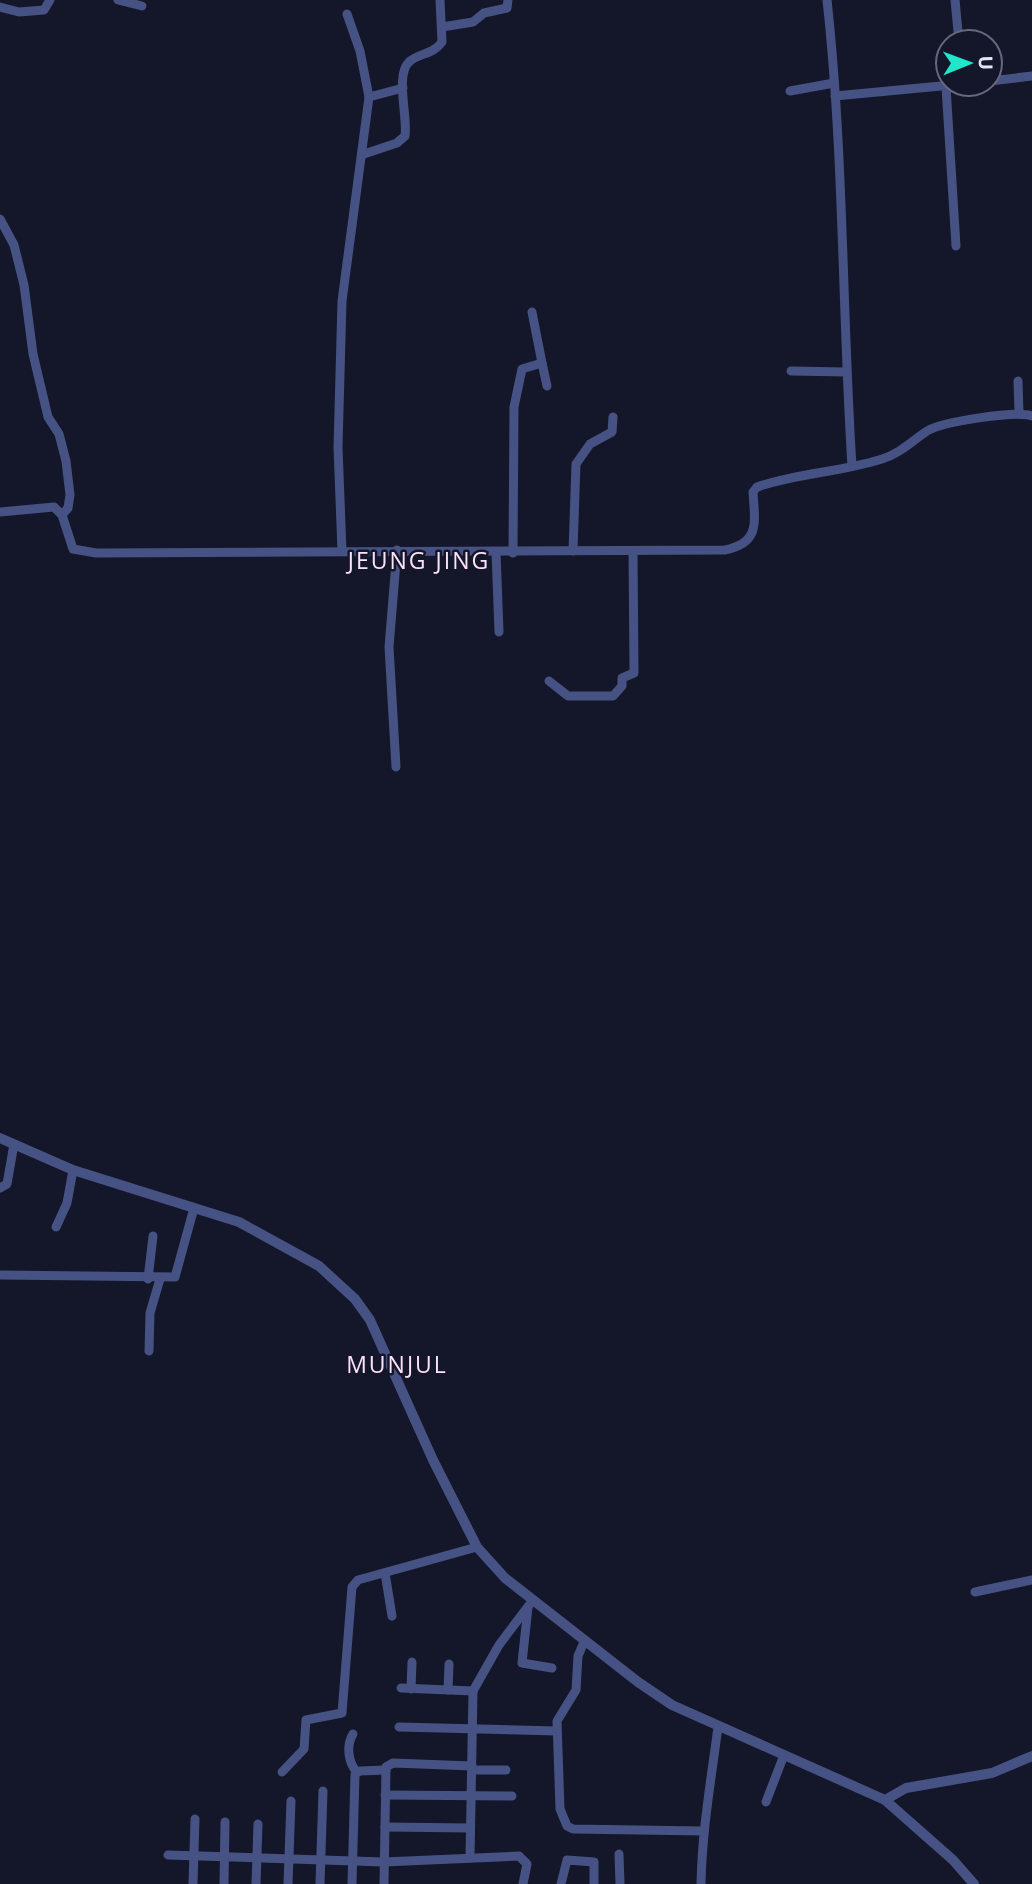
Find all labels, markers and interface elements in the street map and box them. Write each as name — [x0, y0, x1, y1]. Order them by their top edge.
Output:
north arrow — [934, 28, 1004, 98]
text: U — [973, 55, 999, 70]
district label: JEUNG JING — [346, 544, 490, 576]
district label: MUNJUL — [346, 1348, 448, 1380]

